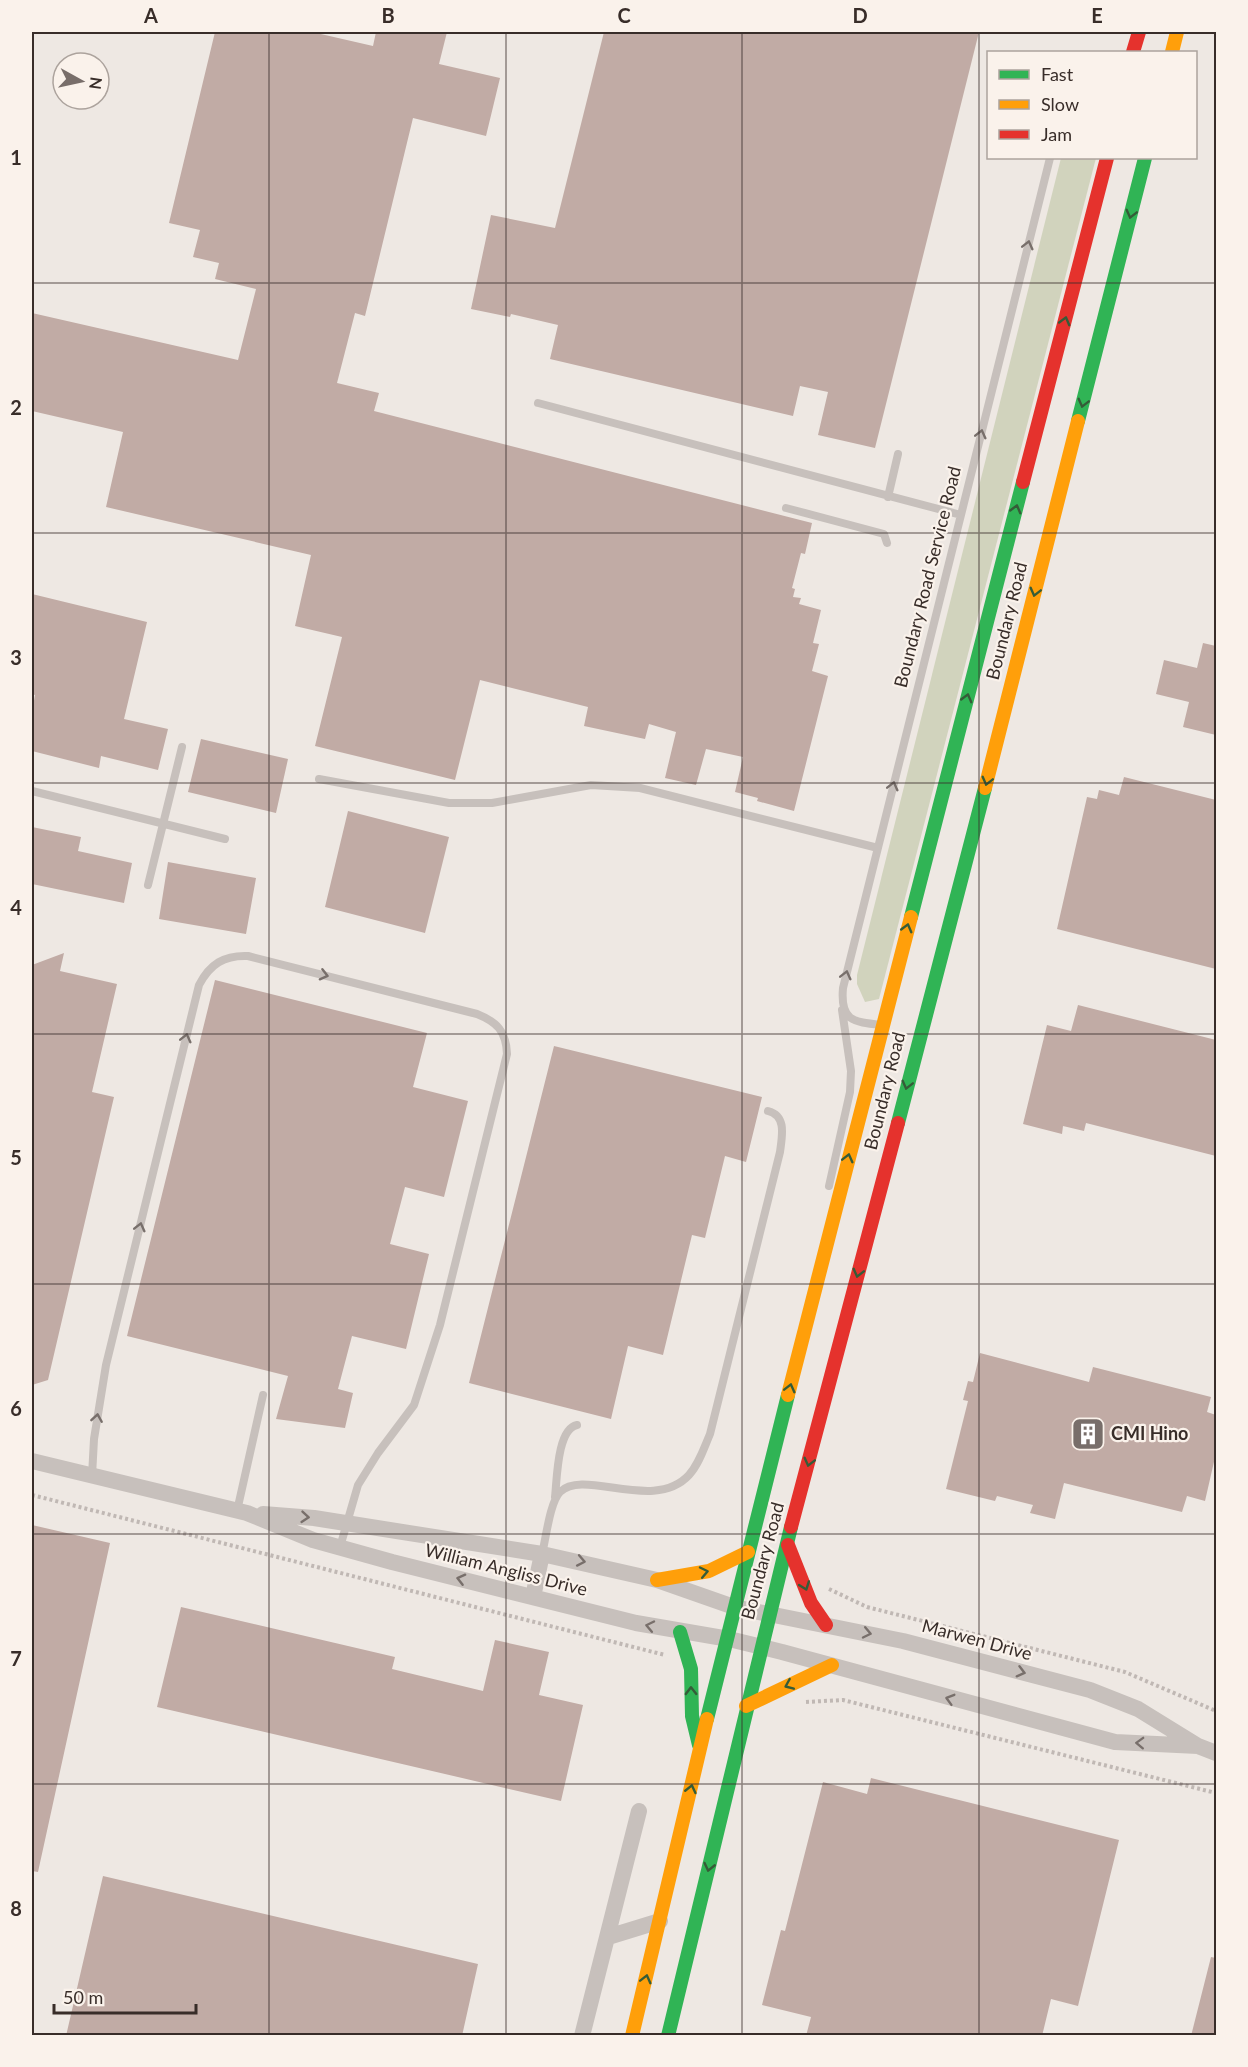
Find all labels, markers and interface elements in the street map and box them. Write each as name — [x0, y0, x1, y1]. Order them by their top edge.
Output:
text: A — [143, 3, 158, 27]
text: B — [381, 3, 395, 27]
text: C — [617, 3, 631, 27]
text: D — [852, 3, 868, 27]
text: E — [1091, 3, 1103, 27]
north arrow — [51, 51, 111, 111]
legend — [987, 51, 1197, 159]
text: Fast — [1041, 63, 1074, 85]
text: N — [86, 76, 107, 91]
text: Slow — [1041, 93, 1079, 115]
text: Jam — [1041, 123, 1072, 145]
text: 1 — [10, 145, 22, 169]
one-way arrow — [1125, 209, 1138, 219]
one-way arrow — [1021, 240, 1034, 250]
one-way arrow — [1057, 316, 1070, 326]
text: 2 — [10, 395, 22, 419]
one-way arrow — [1077, 398, 1090, 408]
one-way arrow — [974, 429, 986, 440]
street label: Boundary Road Service Road — [889, 464, 965, 690]
one-way arrow — [1008, 505, 1021, 515]
street label: Boundary Road — [981, 560, 1031, 682]
one-way arrow — [1029, 587, 1042, 597]
text: 3 — [10, 645, 22, 669]
one-way arrow — [959, 693, 972, 703]
one-way arrow — [981, 776, 994, 786]
one-way arrow — [886, 781, 899, 791]
text: 4 — [10, 895, 22, 919]
one-way arrow — [900, 923, 913, 933]
one-way arrow — [318, 968, 329, 980]
one-way arrow — [838, 971, 851, 981]
street label: Boundary Road — [859, 1030, 909, 1152]
one-way arrow — [179, 1033, 192, 1043]
one-way arrow — [901, 1079, 914, 1089]
text: 5 — [10, 1145, 22, 1169]
one-way arrow — [840, 1153, 853, 1163]
one-way arrow — [132, 1223, 145, 1233]
one-way arrow — [852, 1268, 865, 1278]
one-way arrow — [782, 1383, 795, 1393]
text: 6 — [10, 1396, 22, 1420]
one-way arrow — [91, 1413, 103, 1422]
building icon: CMI Hino — [1070, 1416, 1106, 1452]
place label: CMI Hino — [1111, 1422, 1188, 1444]
one-way arrow — [804, 1456, 816, 1467]
street label: Boundary Road — [736, 1500, 788, 1622]
one-way arrow — [301, 1511, 310, 1524]
street label: William Angliss Drive — [423, 1538, 590, 1600]
one-way arrow — [576, 1554, 586, 1567]
one-way arrow — [699, 1566, 709, 1579]
one-way arrow — [456, 1574, 466, 1587]
one-way arrow — [798, 1580, 811, 1591]
street label: Marwen Drive — [920, 1614, 1035, 1664]
one-way arrow — [645, 1620, 655, 1633]
one-way arrow — [861, 1626, 871, 1639]
text: 7 — [10, 1646, 22, 1670]
one-way arrow — [1016, 1664, 1026, 1677]
one-way arrow — [784, 1678, 795, 1690]
one-way arrow — [685, 1687, 698, 1696]
one-way arrow — [945, 1693, 955, 1706]
one-way arrow — [1135, 1737, 1144, 1750]
one-way arrow — [683, 1784, 696, 1794]
one-way arrow — [703, 1862, 716, 1872]
text: 8 — [10, 1896, 22, 1920]
one-way arrow — [639, 1974, 652, 1984]
scale bar — [54, 1977, 196, 2015]
text: 50 m — [63, 1986, 103, 2008]

